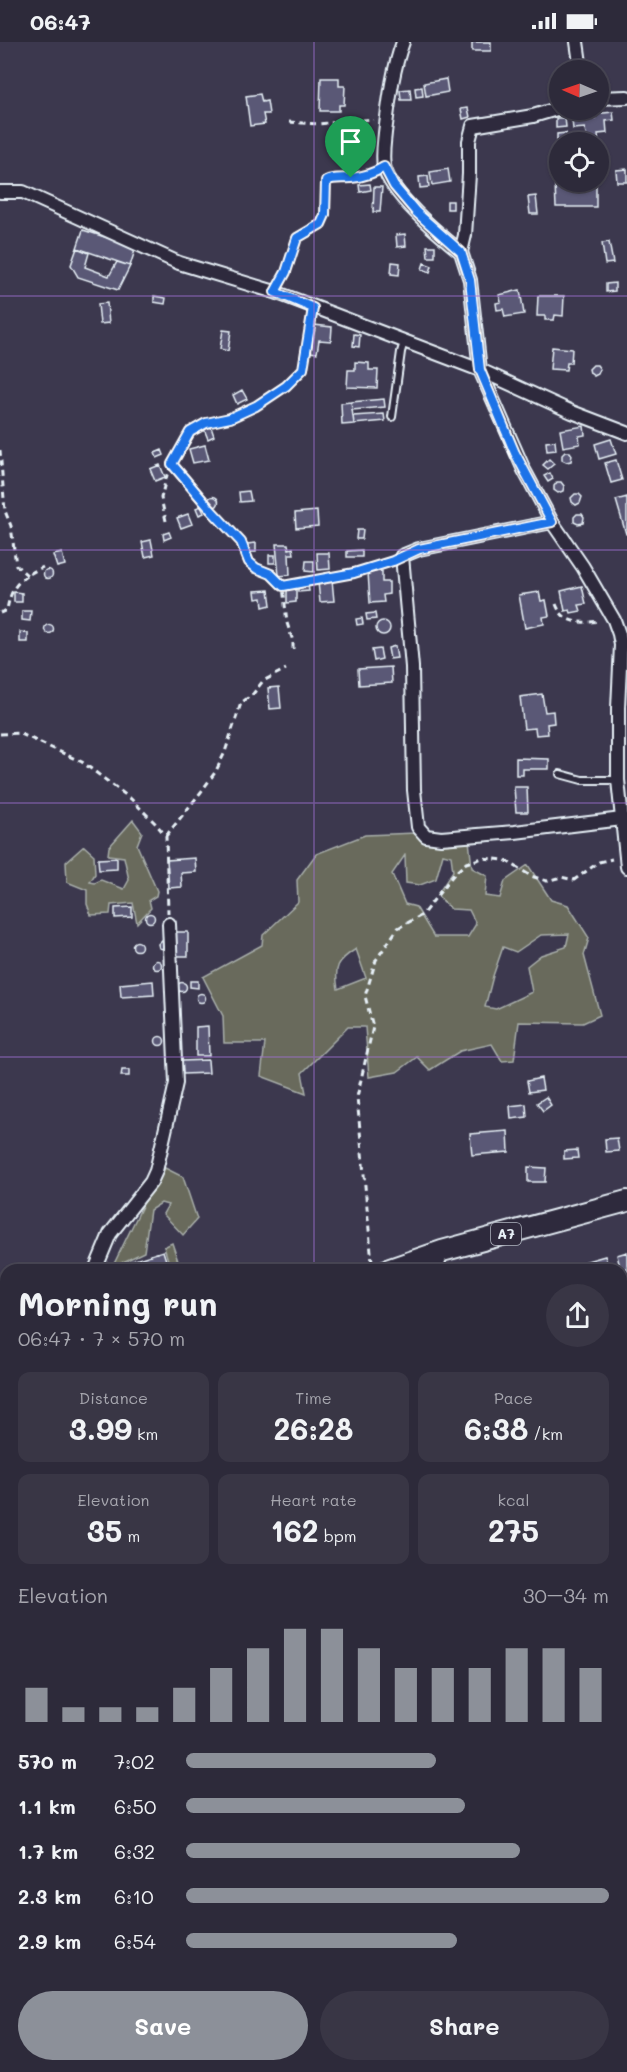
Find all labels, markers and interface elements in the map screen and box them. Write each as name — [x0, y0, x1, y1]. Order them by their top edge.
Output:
text: 06:47 — [30, 7, 91, 36]
north arrow — [549, 60, 609, 120]
map controls — [549, 60, 609, 192]
pin — [325, 116, 376, 178]
icon: arrive — [334, 125, 367, 158]
button: locate — [549, 132, 609, 192]
road number: A7 — [491, 1223, 521, 1245]
text: Morning run — [18, 1281, 218, 1324]
button: share — [546, 1284, 609, 1347]
text: 06:47 · 7 × 570 m — [18, 1325, 185, 1351]
text: Distance — [79, 1387, 148, 1408]
text: Time — [295, 1387, 332, 1408]
text: Pace — [494, 1387, 533, 1408]
text: 3.99 — [69, 1408, 132, 1448]
text: 26:28 — [274, 1408, 353, 1448]
text: 6:38 — [464, 1408, 528, 1448]
text: km — [132, 1423, 158, 1444]
text: /km — [528, 1423, 563, 1444]
text: Elevation — [78, 1489, 149, 1510]
text: Heart rate — [270, 1489, 357, 1510]
text: kcal — [498, 1489, 529, 1510]
text: 35 — [87, 1510, 122, 1550]
text: 162 — [270, 1510, 319, 1550]
text: 275 — [488, 1510, 539, 1550]
text: m — [122, 1525, 140, 1546]
text: bpm — [319, 1525, 357, 1546]
text: Elevation — [18, 1582, 108, 1608]
text: 30–34 m — [523, 1582, 609, 1608]
text: 570 m — [18, 1748, 77, 1774]
text: 7:02 — [114, 1748, 155, 1774]
text: 1.1 km — [18, 1793, 76, 1819]
text: 6:50 — [114, 1793, 156, 1819]
text: 1.7 km — [18, 1838, 78, 1864]
text: 6:32 — [114, 1838, 155, 1864]
text: 2.3 km — [18, 1883, 81, 1909]
text: 6:10 — [114, 1883, 154, 1909]
text: 2.9 km — [18, 1928, 81, 1954]
text: 6:54 — [114, 1928, 156, 1954]
button: Save — [18, 1991, 308, 2060]
button: Share — [320, 1991, 609, 2060]

